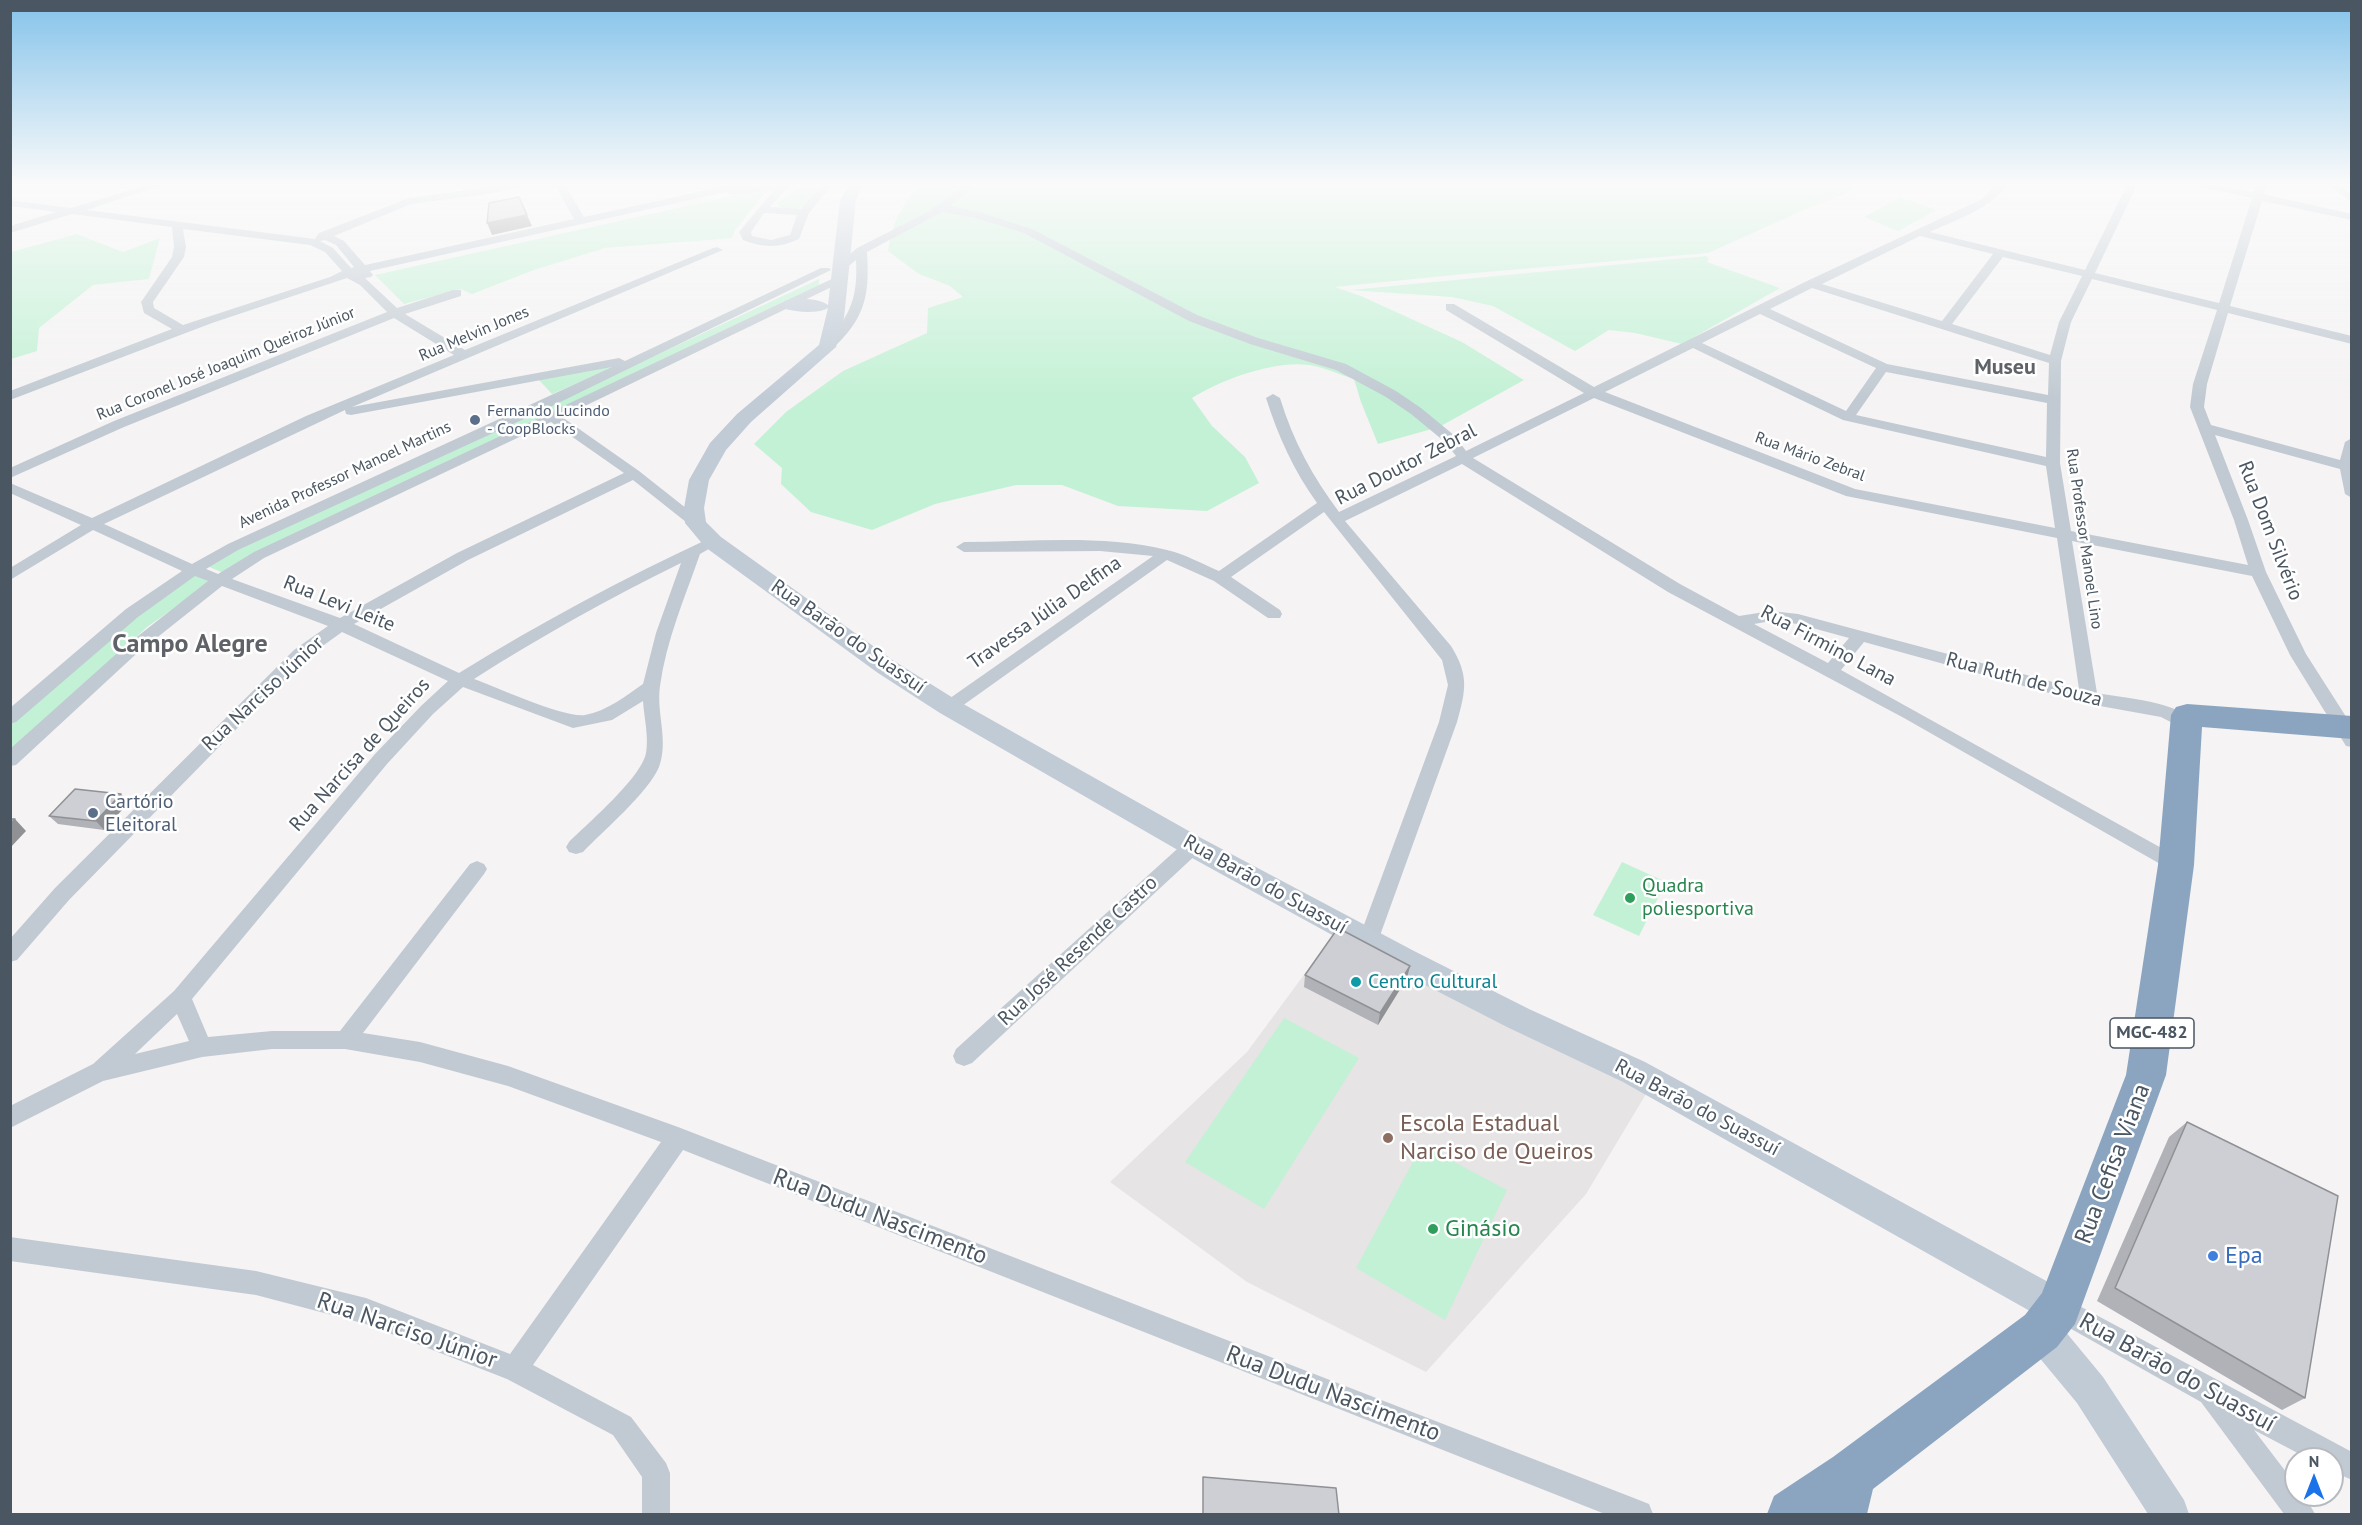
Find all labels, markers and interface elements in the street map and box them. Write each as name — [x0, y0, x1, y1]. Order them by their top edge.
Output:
street label: Rua Melvin Jones — [416, 302, 532, 366]
street label: Rua Coronel José Joaquim Queiroz Júnior — [94, 303, 358, 425]
district label: Museu — [1974, 355, 2036, 381]
place label: Fernando Lucindo - CoopBlocks — [487, 401, 610, 439]
marker: Fernando Lucindo - CoopBlocks — [468, 413, 482, 427]
street label: Avenida Professor Manoel Martins — [236, 417, 454, 533]
street label: Rua Doutor Zebral — [1331, 419, 1481, 511]
street label: Rua Mário Zebral — [1752, 428, 1868, 486]
street label: Rua Professor Manoel Lino — [2062, 448, 2106, 630]
street label: Rua Dom Silvério — [2232, 458, 2308, 604]
street label: Travessa Júlia Delfina — [964, 551, 1126, 675]
street label: Rua Levi Leite — [280, 571, 398, 637]
street label: Rua Barão do Suassuí — [766, 575, 930, 699]
street label: Rua Firmino Lana — [1756, 600, 1900, 692]
district label: Campo Alegre — [112, 629, 268, 661]
street label: Rua Narciso Júnior — [197, 632, 329, 756]
street label: Rua Ruth de Souza — [1943, 648, 2105, 712]
street label: Rua Narcisa de Queiros — [285, 673, 435, 837]
place label: Cartório Eleitoral — [105, 790, 177, 837]
marker: Cartório Eleitoral — [86, 806, 100, 820]
street label: Rua Barão do Suassuí — [1179, 830, 1351, 940]
street label: Rua José Resende Castro — [993, 871, 1163, 1031]
place label: Quadra poliesportiva — [1642, 874, 1754, 921]
marker: Quadra poliesportiva — [1623, 891, 1637, 905]
place label: Centro Cultural — [1368, 970, 1497, 994]
marker: Centro Cultural — [1349, 975, 1363, 989]
road number: MGC-482 — [2110, 1018, 2194, 1048]
street label: Rua Barão do Suassuí — [1610, 1054, 1784, 1162]
street label: Rua Cefisa Viana — [2069, 1080, 2157, 1248]
place label: Escola Estadual Narciso de Queiros — [1400, 1110, 1593, 1166]
marker: Escola Estadual Narciso de Queiros — [1381, 1131, 1395, 1145]
street label: Rua Dudu Nascimento — [769, 1163, 991, 1271]
place label: Ginásio — [1445, 1215, 1521, 1243]
marker: Ginásio — [1426, 1222, 1440, 1236]
place label: Epa — [2225, 1242, 2263, 1270]
marker: Epa — [2206, 1249, 2220, 1263]
street label: Rua Narciso Júnior — [313, 1287, 501, 1375]
street label: Rua Barão do Suassuí — [2074, 1307, 2280, 1439]
street label: Rua Dudu Nascimento — [1222, 1340, 1444, 1448]
north arrow — [2284, 1447, 2344, 1507]
text: N — [2309, 1451, 2319, 1471]

